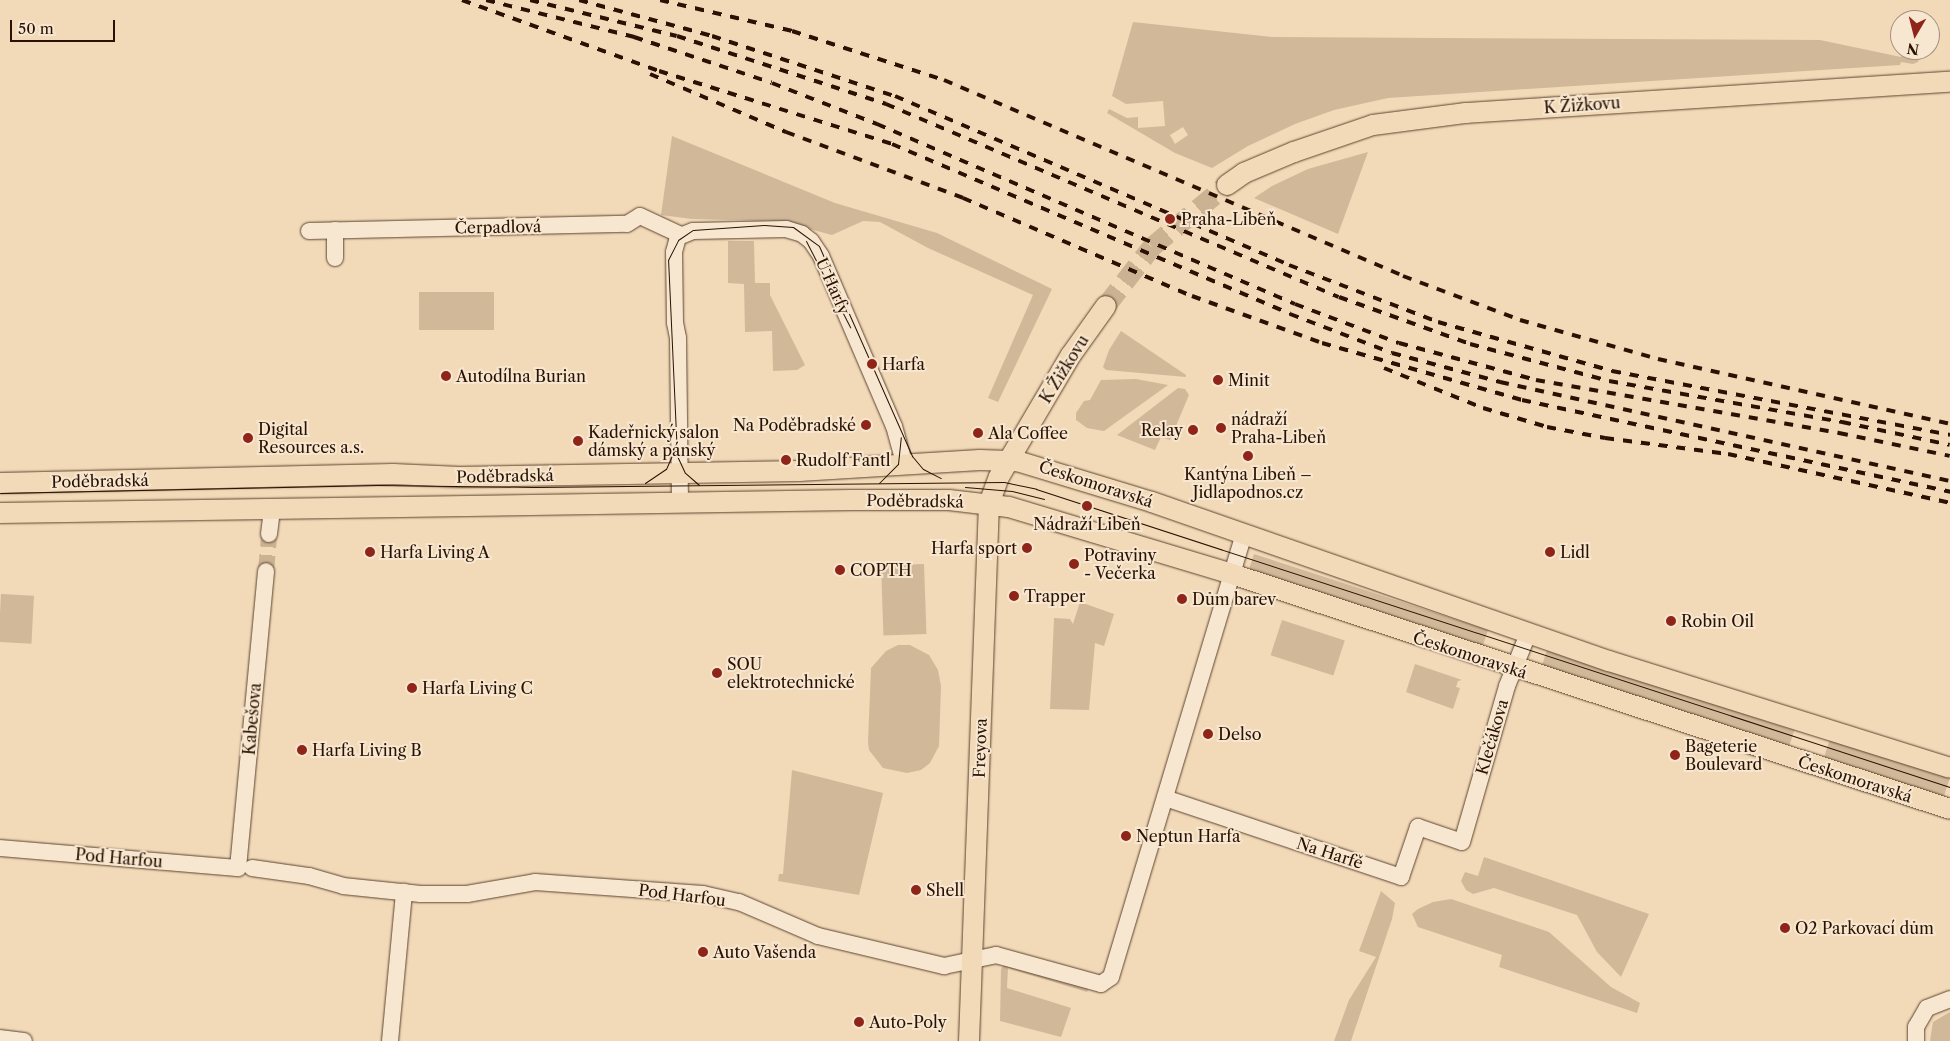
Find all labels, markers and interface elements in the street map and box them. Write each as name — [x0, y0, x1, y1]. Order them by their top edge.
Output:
scale bar — [12, 10, 118, 42]
north arrow — [1890, 10, 1940, 60]
text: 50 m — [18, 19, 54, 38]
text: N — [1906, 39, 1920, 59]
street label: K Žižkovu — [1543, 93, 1621, 117]
place label: Praha-Libeň — [1181, 209, 1276, 229]
marker: Praha-Libeň — [1163, 212, 1177, 226]
street label: Čerpadlová — [454, 217, 542, 237]
street label: U Harfy — [812, 255, 854, 317]
street label: K Žižkovu — [1035, 331, 1093, 407]
place label: Harfa — [882, 354, 925, 374]
marker: Harfa — [866, 358, 878, 370]
place label: Autodílna Burian — [456, 366, 586, 386]
marker: Autodílna Burian — [440, 370, 452, 382]
place label: Minit — [1228, 370, 1270, 390]
marker: Minit — [1212, 374, 1224, 386]
place label: nádraží Praha-Libeň — [1231, 409, 1326, 447]
place label: Na Poděbradské — [733, 415, 856, 435]
place label: Digital Resources a.s. — [258, 419, 364, 457]
marker: Na Poděbradské — [860, 419, 872, 431]
place label: Relay — [1141, 420, 1183, 440]
place label: Kadeřnický salon dámský a pánský — [588, 422, 720, 460]
marker: nádraží Praha-Libeň — [1215, 422, 1227, 434]
place label: Ala Coffee — [988, 423, 1068, 443]
marker: Relay — [1187, 424, 1199, 436]
marker: Ala Coffee — [972, 427, 984, 439]
marker: Digital Resources a.s. — [242, 432, 254, 444]
marker: Kadeřnický salon dámský a pánský — [572, 435, 584, 447]
place label: Rudolf Fantl — [796, 450, 891, 470]
marker: Kantýna Libeň – Jidlapodnos.cz — [1242, 450, 1254, 462]
marker: Rudolf Fantl — [780, 454, 792, 466]
street label: Českomoravská — [1037, 457, 1155, 511]
place label: Kantýna Libeň – Jidlapodnos.cz — [1184, 464, 1312, 502]
street label: Poděbradská — [456, 466, 554, 486]
street label: Poděbradská — [51, 471, 149, 491]
street label: Poděbradská — [866, 491, 964, 511]
marker: Nádraží Libeň — [1081, 500, 1093, 512]
place label: Nádraží Libeň — [1033, 514, 1141, 534]
place label: Harfa sport — [931, 538, 1017, 558]
place label: Harfa Living A — [380, 542, 490, 562]
marker: Harfa sport — [1021, 542, 1033, 554]
place label: Lidl — [1560, 542, 1590, 562]
place label: Potraviny - Večerka — [1084, 545, 1156, 583]
marker: Harfa Living A — [364, 546, 376, 558]
marker: Lidl — [1544, 546, 1556, 558]
marker: Potraviny - Večerka — [1068, 558, 1080, 570]
place label: COPTH — [850, 560, 912, 580]
marker: COPTH — [834, 564, 846, 576]
place label: Trapper — [1024, 586, 1086, 606]
place label: Dům barev — [1192, 589, 1276, 609]
marker: Trapper — [1008, 590, 1020, 602]
marker: Dům barev — [1176, 593, 1188, 605]
place label: Robin Oil — [1681, 611, 1754, 631]
marker: Robin Oil — [1665, 615, 1677, 627]
street label: Českomoravská — [1411, 628, 1529, 682]
place label: SOU elektrotechnické — [727, 654, 855, 692]
marker: SOU elektrotechnické — [711, 667, 723, 679]
place label: Harfa Living C — [422, 678, 533, 698]
street label: Kabešova — [239, 682, 265, 756]
marker: Harfa Living C — [406, 682, 418, 694]
street label: Klečákova — [1472, 697, 1512, 777]
street label: Freyova — [969, 718, 991, 778]
place label: Delso — [1218, 724, 1261, 744]
marker: Delso — [1202, 728, 1214, 740]
place label: Bageterie Boulevard — [1685, 736, 1762, 774]
place label: Harfa Living B — [312, 740, 422, 760]
marker: Harfa Living B — [296, 744, 308, 756]
marker: Bageterie Boulevard — [1669, 749, 1681, 761]
street label: Českomoravská — [1796, 752, 1914, 806]
place label: Neptun Harfa — [1136, 826, 1240, 846]
marker: Neptun Harfa — [1120, 830, 1132, 842]
street label: Na Harfě — [1294, 833, 1366, 873]
street label: Pod Harfou — [74, 845, 164, 871]
street label: Pod Harfou — [637, 880, 727, 910]
place label: Shell — [926, 880, 964, 900]
marker: Shell — [910, 884, 922, 896]
place label: O2 Parkovací dům — [1795, 918, 1934, 938]
marker: O2 Parkovací dům — [1779, 922, 1791, 934]
place label: Auto Vašenda — [713, 942, 817, 962]
marker: Auto Vašenda — [697, 946, 709, 958]
place label: Auto-Poly — [869, 1012, 947, 1032]
marker: Auto-Poly — [853, 1016, 865, 1028]

